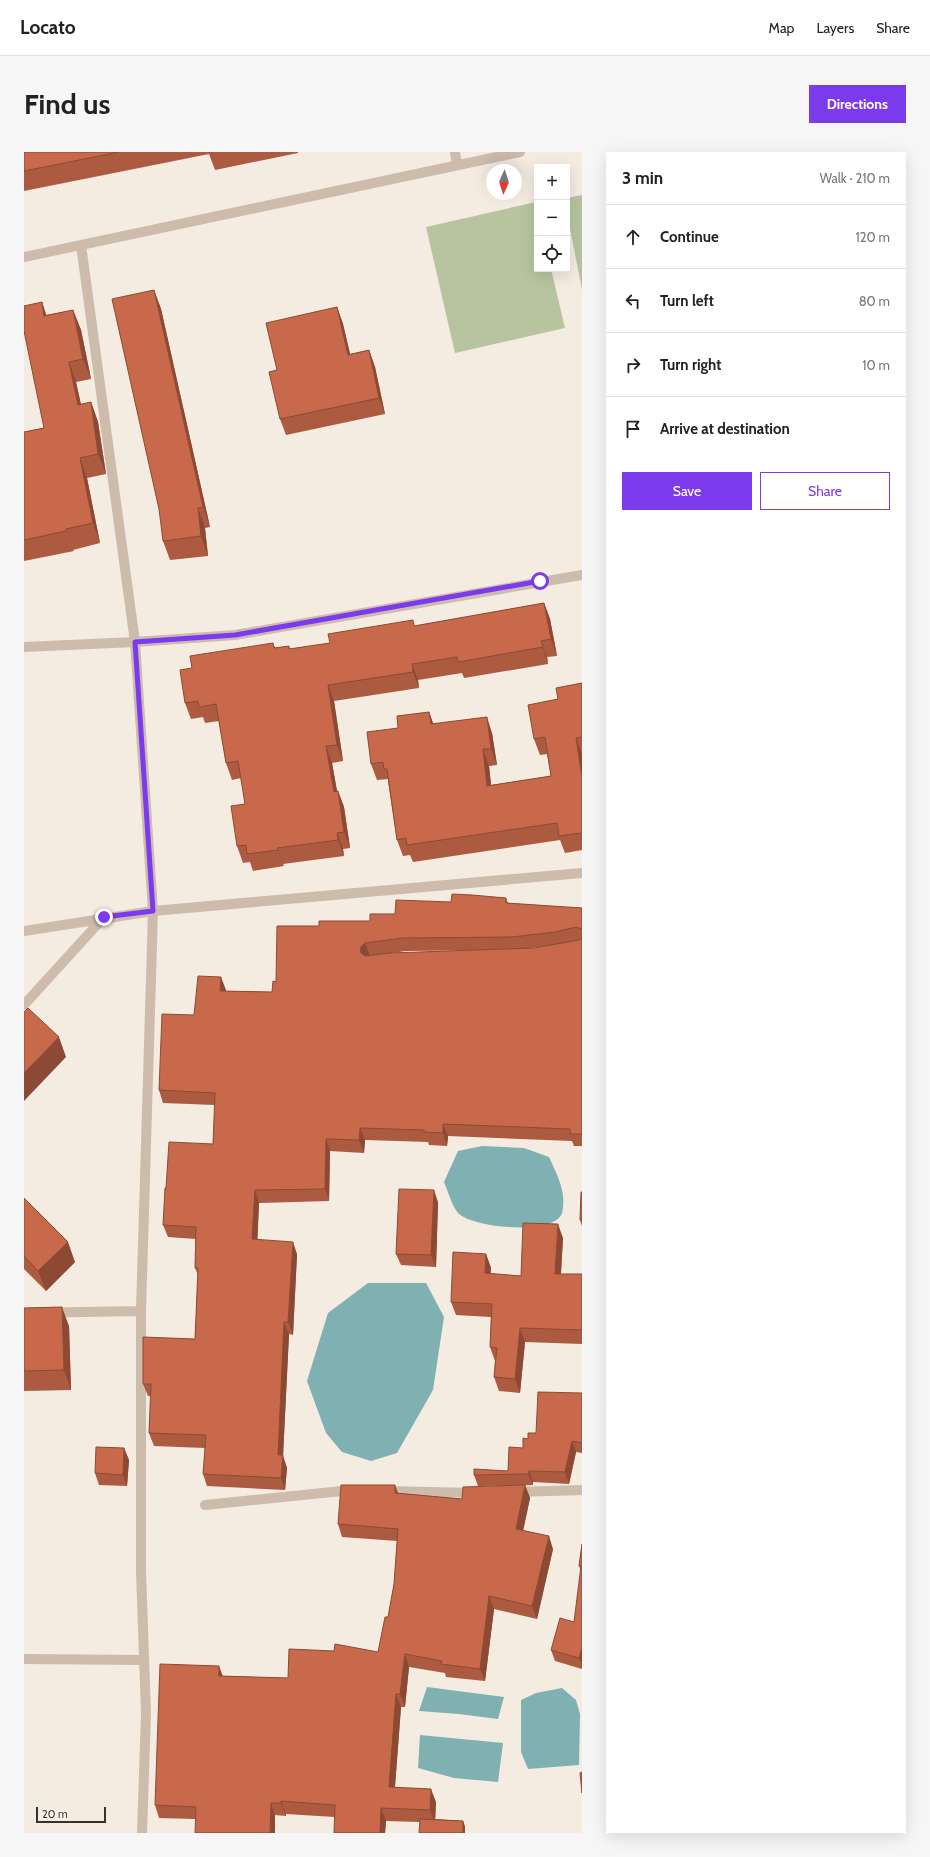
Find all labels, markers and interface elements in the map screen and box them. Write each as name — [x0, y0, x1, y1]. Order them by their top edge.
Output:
text: Locato — [20, 16, 76, 39]
text: Map — [769, 19, 794, 37]
text: Layers — [816, 19, 854, 37]
text: Share — [876, 19, 910, 37]
button: Directions — [809, 85, 906, 123]
text: Find us — [24, 87, 110, 121]
north arrow — [486, 164, 522, 200]
map controls — [534, 164, 570, 272]
button: + — [534, 164, 570, 200]
text: 3 min — [622, 168, 663, 188]
text: Walk · 210 m — [820, 170, 890, 186]
button: − — [534, 200, 570, 236]
icon: ahead — [622, 226, 644, 248]
text: Continue — [660, 228, 719, 246]
text: 120 m — [856, 229, 890, 245]
button: locate — [534, 236, 570, 272]
icon: left — [622, 290, 644, 312]
text: Turn left — [660, 292, 714, 310]
text: 80 m — [859, 293, 890, 309]
icon: right — [622, 354, 644, 376]
text: Turn right — [660, 356, 721, 374]
text: 10 m — [862, 357, 890, 373]
icon: arrive — [622, 418, 644, 440]
text: Arrive at destination — [660, 420, 790, 438]
button: Save — [622, 472, 752, 510]
button: Share — [760, 472, 890, 510]
route start — [531, 572, 549, 590]
route end — [95, 908, 113, 926]
scale bar — [36, 1805, 106, 1824]
text: 20 m — [42, 1807, 68, 1821]

